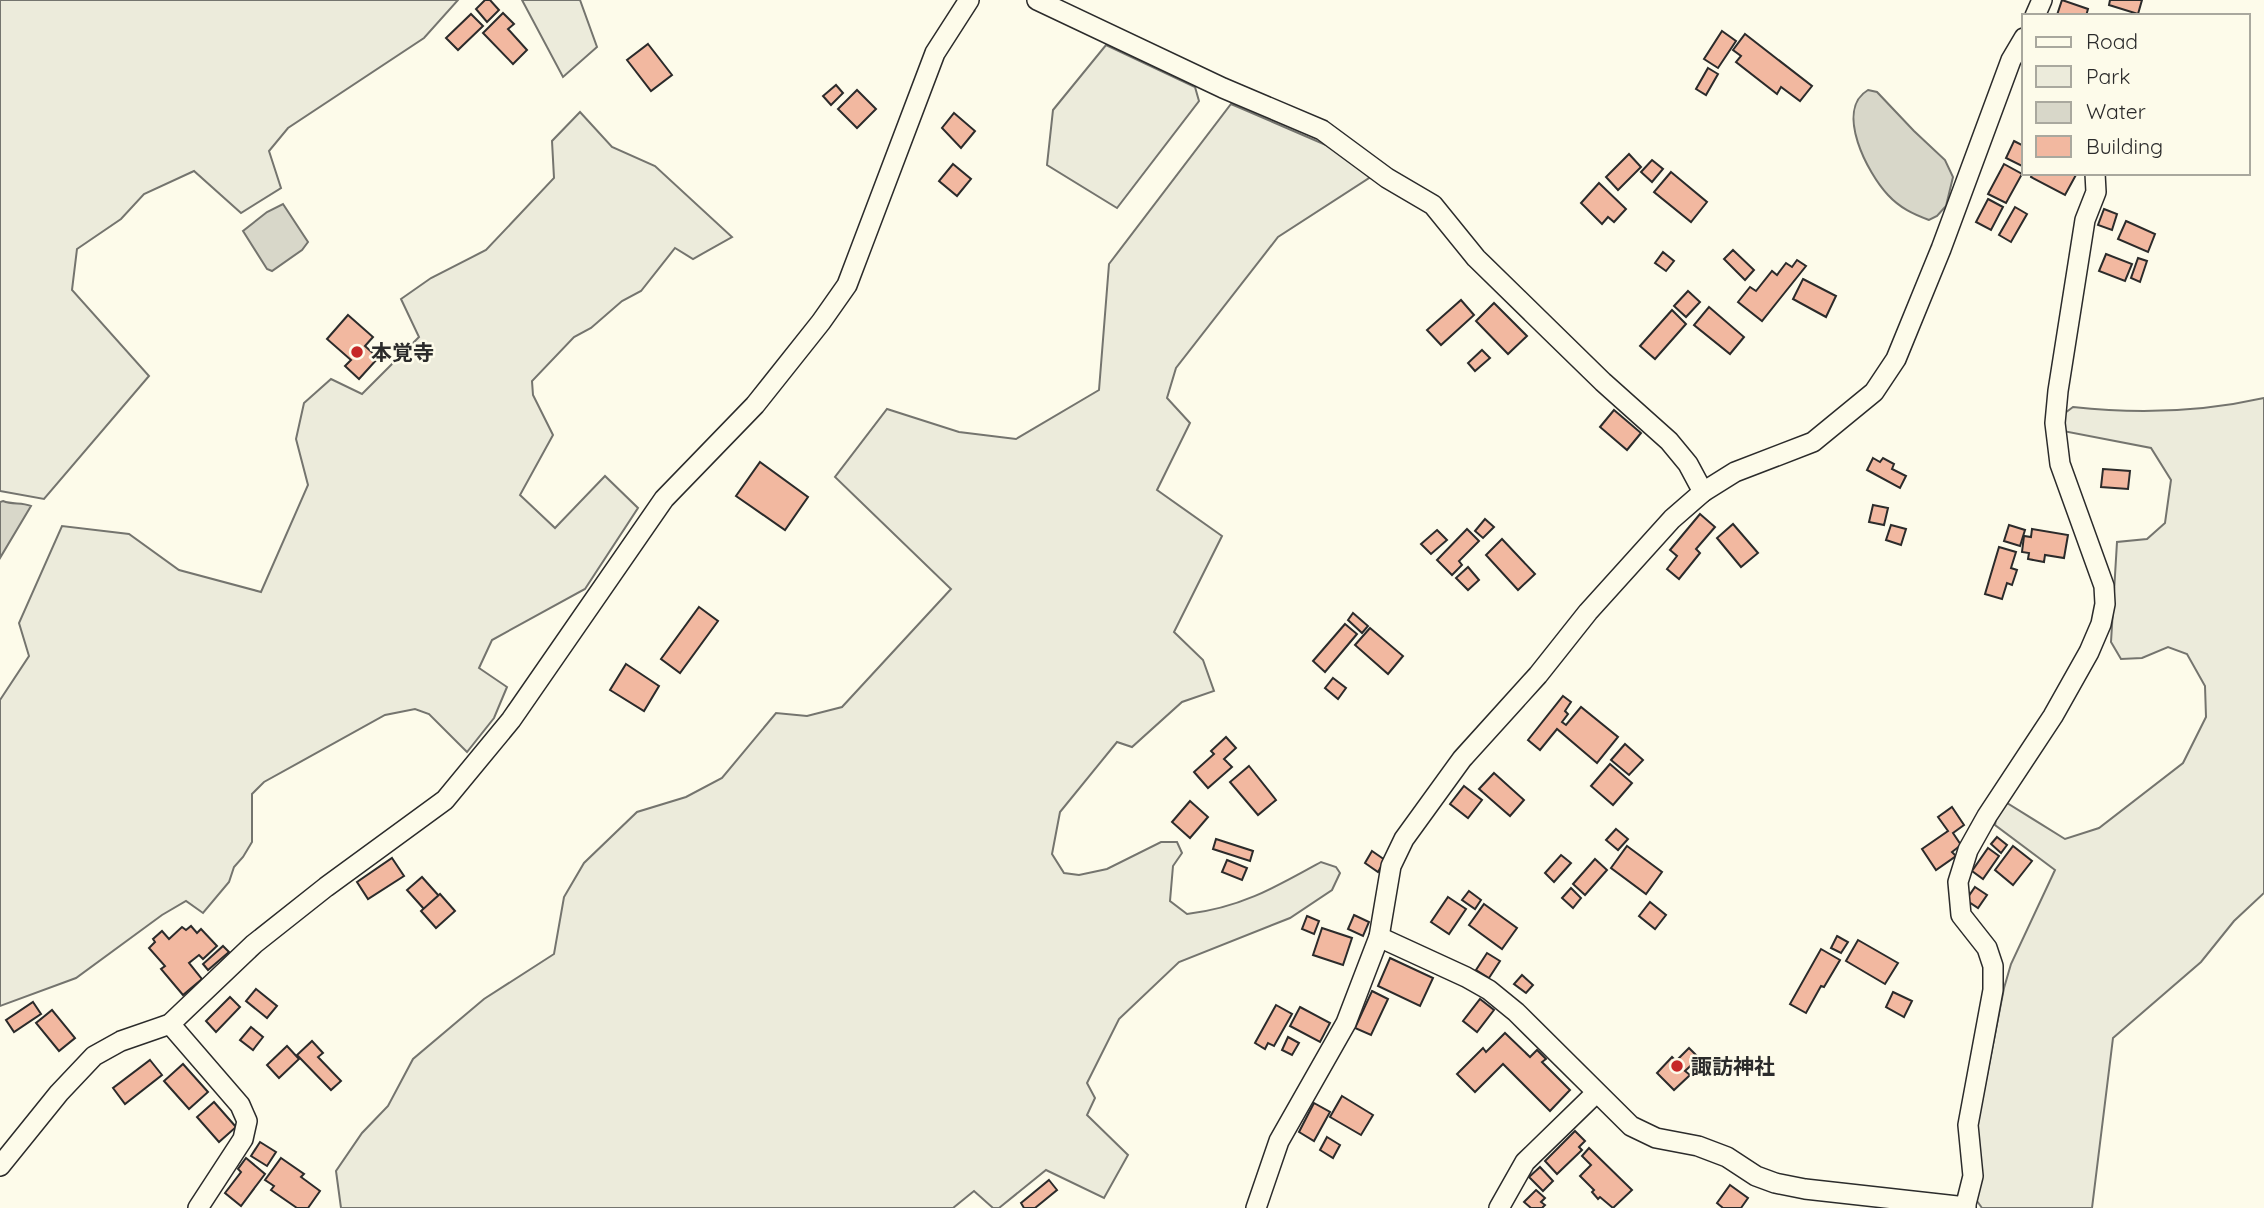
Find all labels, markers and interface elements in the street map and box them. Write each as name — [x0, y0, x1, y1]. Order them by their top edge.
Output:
legend — [2022, 14, 2250, 175]
text: Road — [2086, 28, 2138, 54]
text: Park — [2086, 63, 2130, 89]
text: Water — [2086, 98, 2146, 124]
text: Building — [2086, 133, 2163, 159]
place label: 本覚寺 — [371, 339, 434, 365]
marker: 本覚寺 — [349, 344, 365, 360]
place label: 諏訪神社 — [1691, 1053, 1775, 1079]
marker: 諏訪神社 — [1669, 1058, 1685, 1074]

